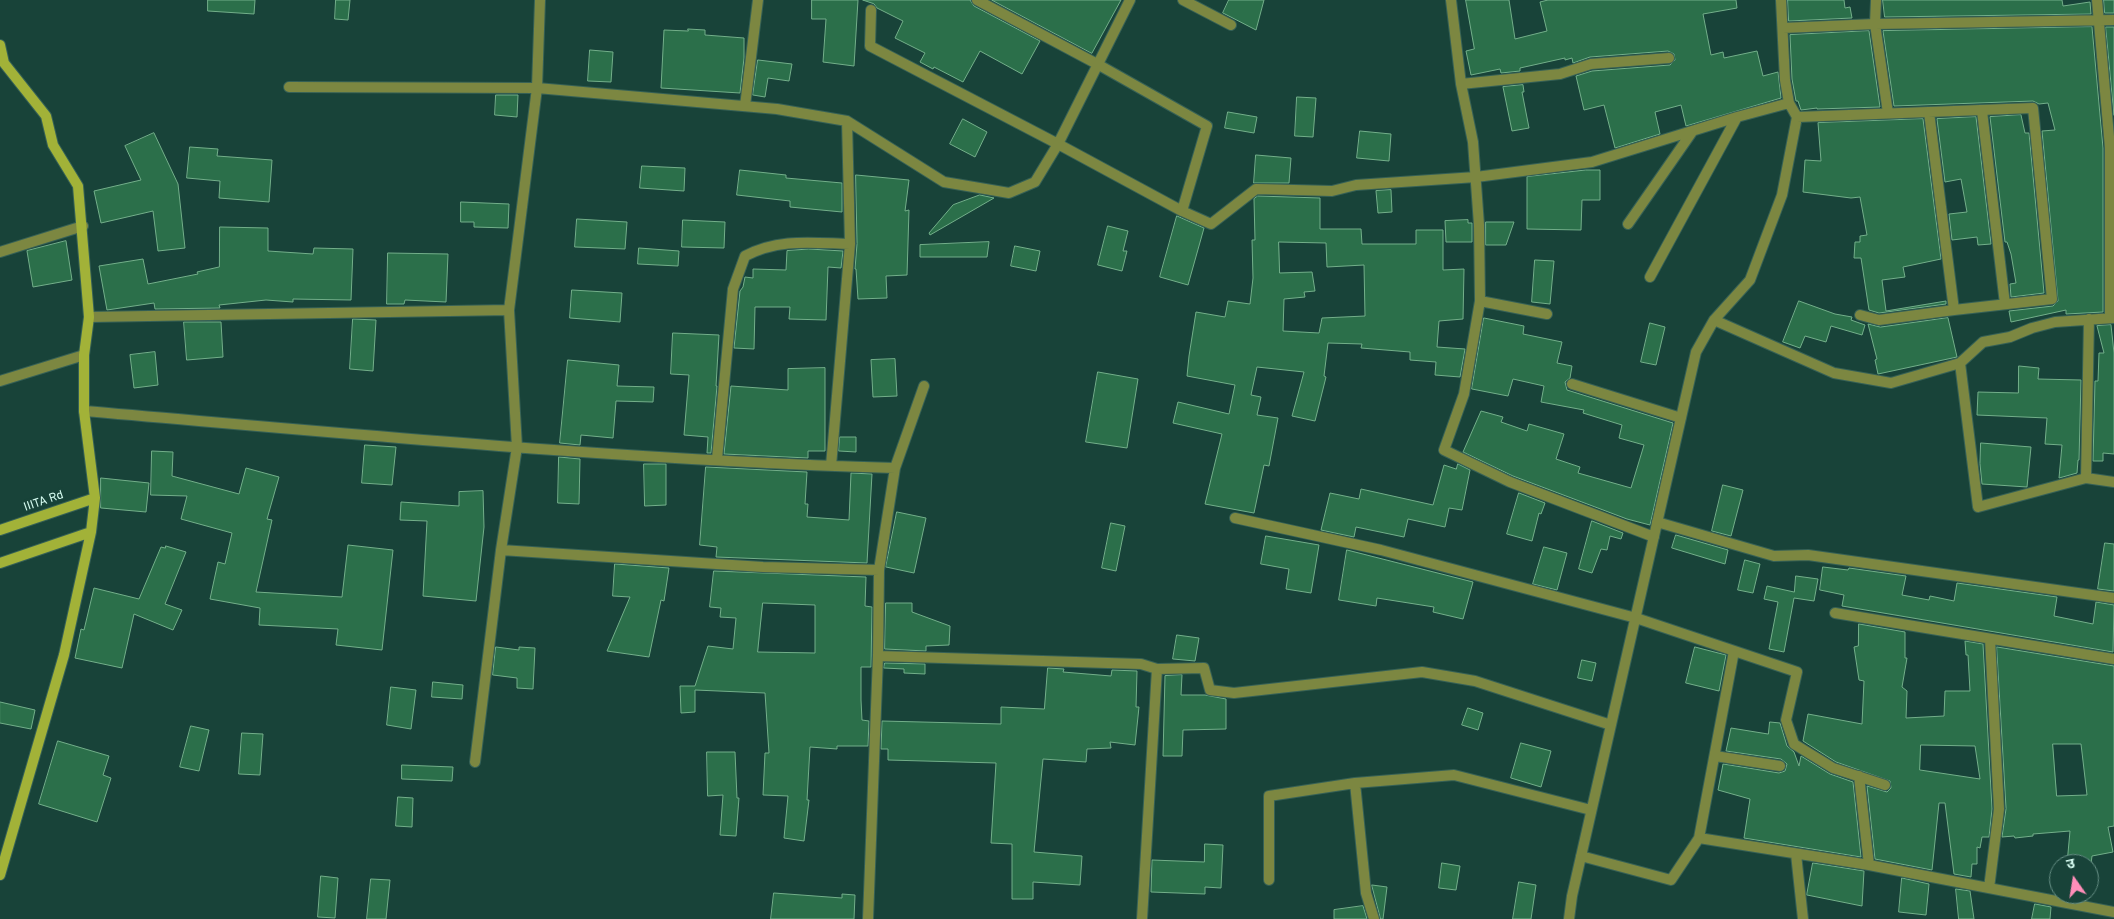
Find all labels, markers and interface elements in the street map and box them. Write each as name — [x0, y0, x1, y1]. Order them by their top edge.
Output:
street label: IIITA Rd — [22, 489, 66, 515]
north arrow — [2049, 854, 2099, 904]
text: उ — [2065, 856, 2077, 874]

